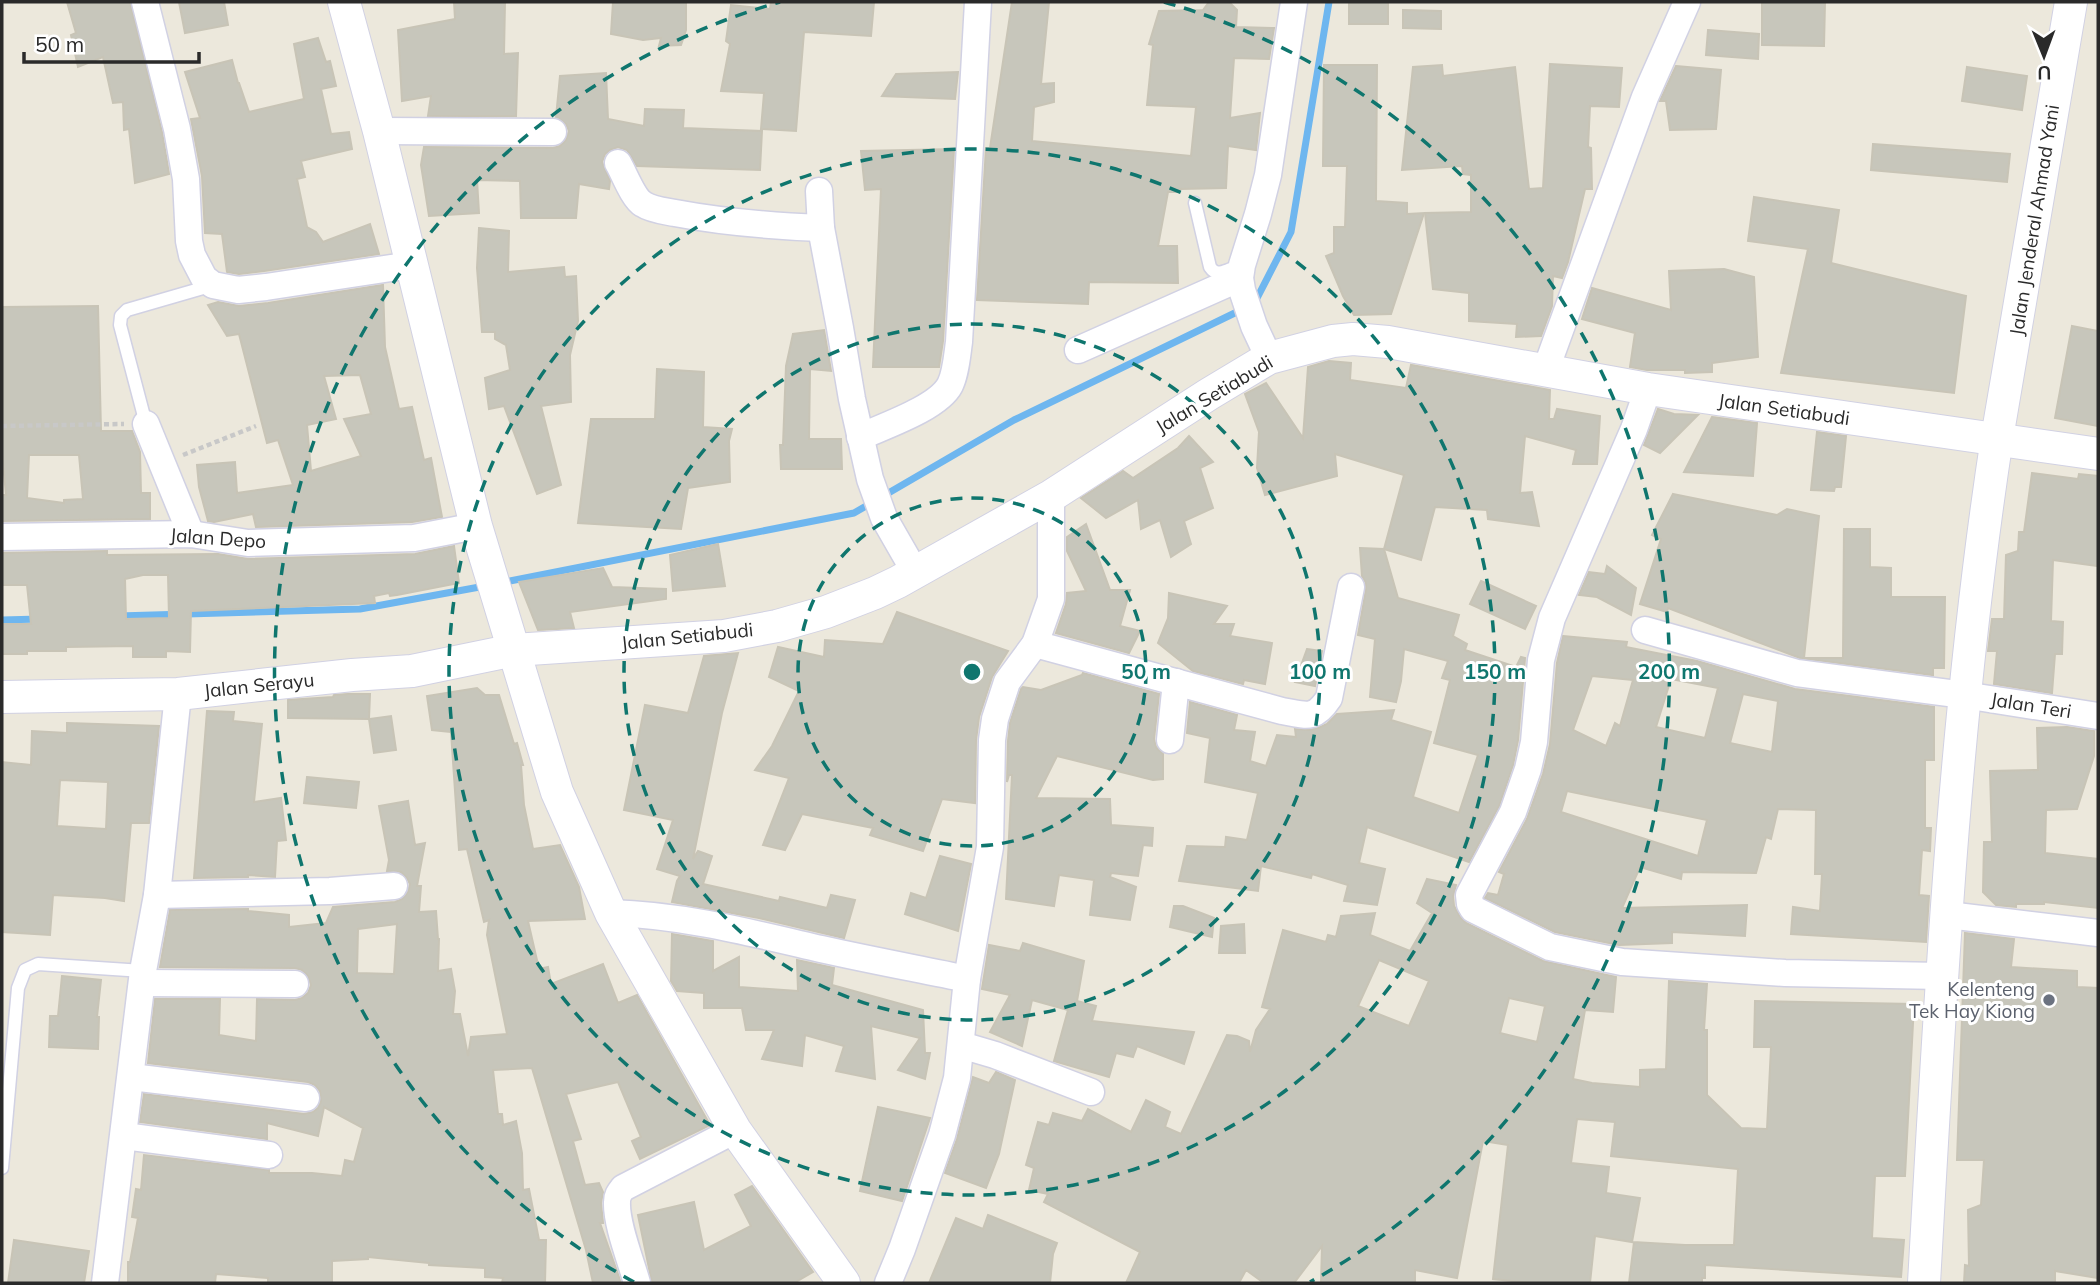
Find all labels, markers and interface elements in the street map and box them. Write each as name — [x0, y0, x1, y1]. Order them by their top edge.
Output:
scale bar — [24, 21, 200, 65]
north arrow — [2009, 21, 2079, 91]
text: 50 m — [35, 31, 84, 57]
text: U — [2037, 61, 2052, 85]
street label: Jalan Jenderal Ahmad Yani — [2004, 103, 2064, 337]
street label: Jalan Setiabudi — [1151, 350, 1277, 438]
street label: Jalan Setiabudi — [1717, 388, 1851, 430]
street label: Jalan Depo — [169, 523, 267, 553]
street label: Jalan Setiabudi — [620, 617, 754, 655]
text: 50 m — [1121, 658, 1171, 684]
text: 100 m — [1289, 658, 1351, 684]
text: 150 m — [1464, 658, 1526, 684]
text: 200 m — [1638, 658, 1700, 684]
centre of rings — [960, 660, 984, 684]
street label: Jalan Serayu — [203, 667, 315, 703]
street label: Jalan Teri — [1989, 687, 2073, 723]
place label: Kelenteng Tek Hay Kiong — [1909, 977, 2035, 1023]
marker: Kelenteng Tek Hay Kiong — [2041, 992, 2057, 1008]

